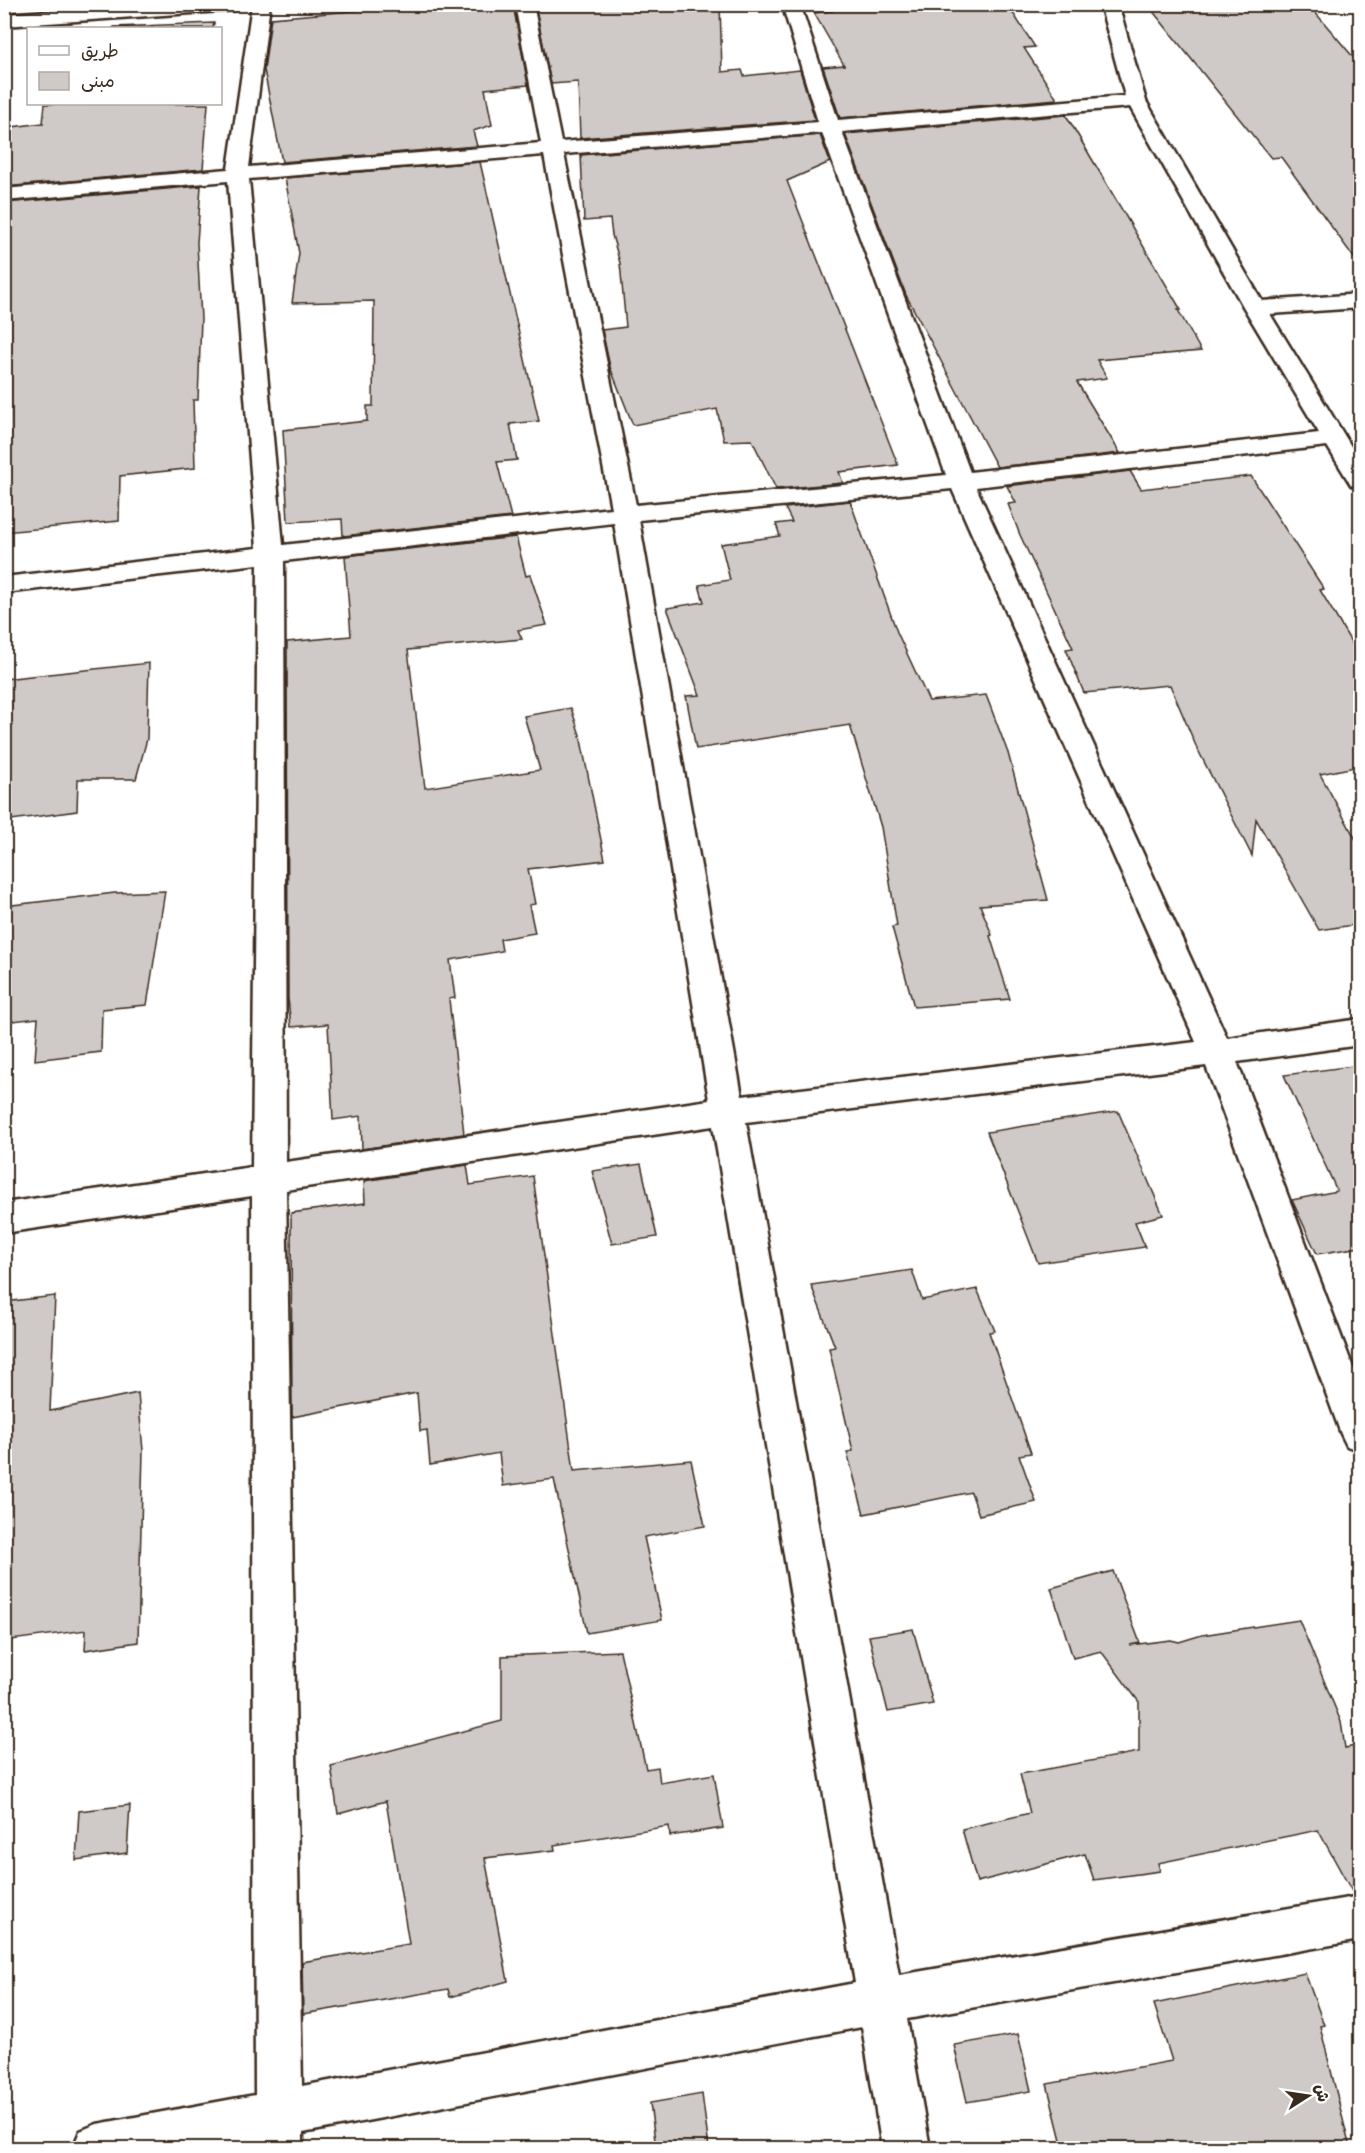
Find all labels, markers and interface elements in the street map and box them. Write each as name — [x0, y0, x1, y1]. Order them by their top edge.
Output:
legend — [27, 27, 222, 105]
text: طريق — [81, 38, 119, 63]
text: مبنى — [81, 68, 115, 93]
north arrow — [1278, 2066, 1338, 2126]
text: ش — [1310, 2082, 1335, 2104]

